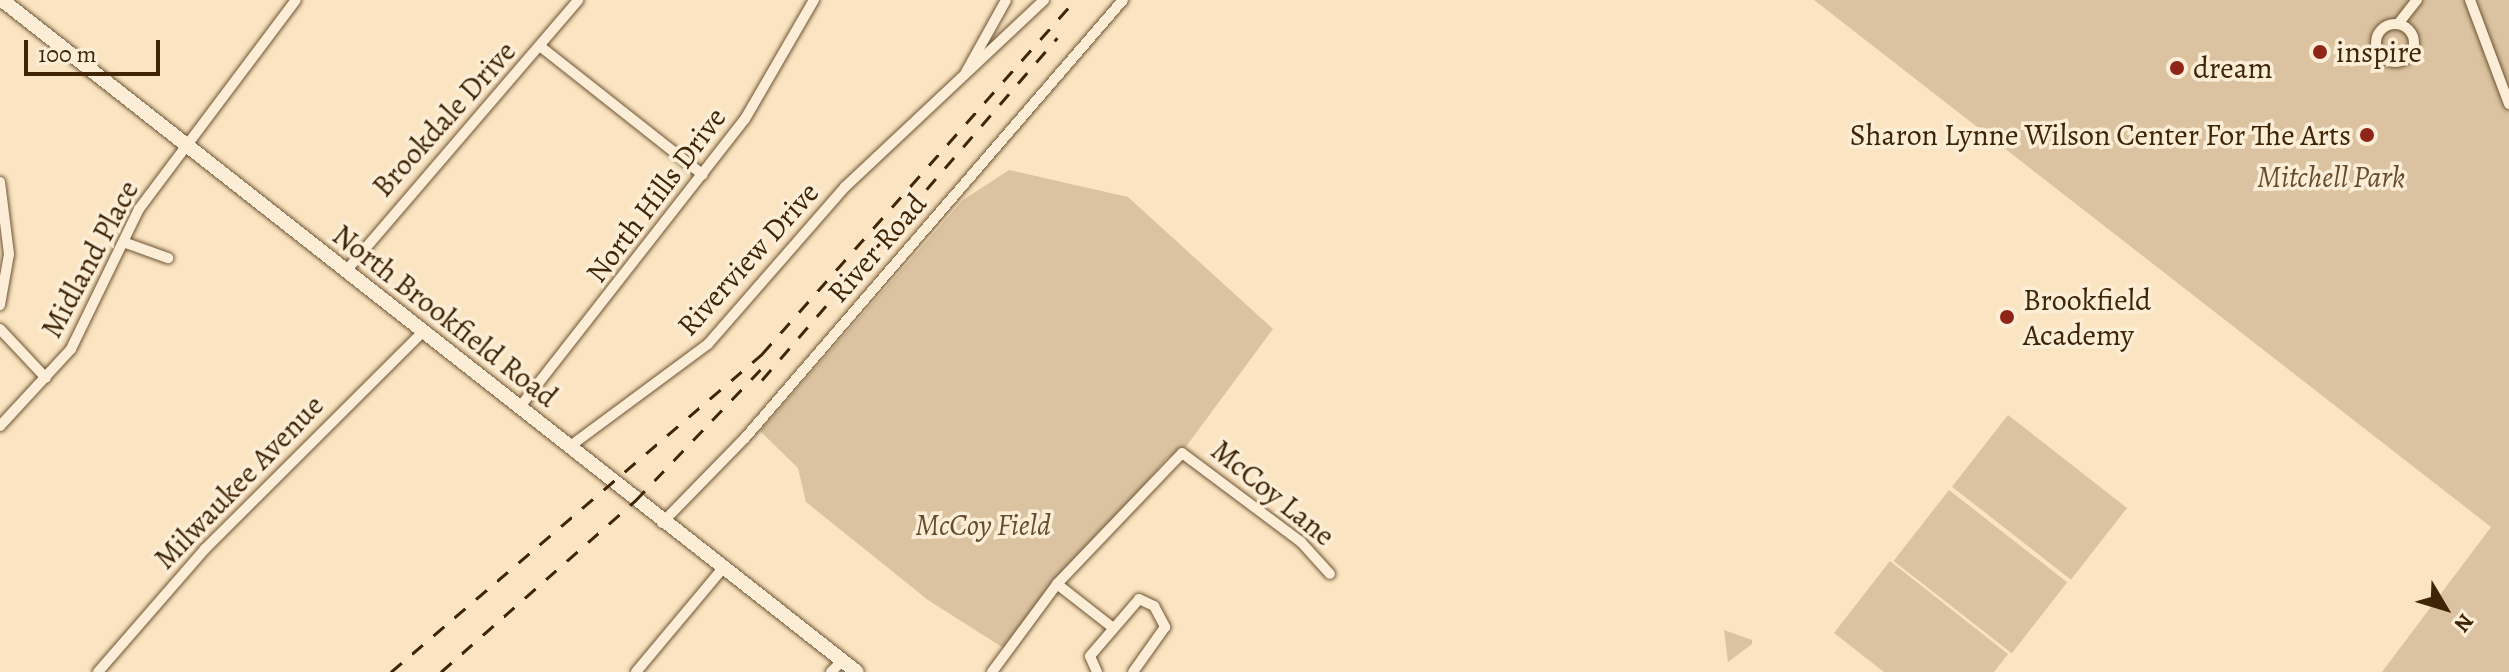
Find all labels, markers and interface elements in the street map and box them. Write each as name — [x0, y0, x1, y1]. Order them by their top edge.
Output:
scale bar — [28, 24, 164, 74]
street label: Brookdale Drive — [365, 34, 523, 204]
place label: inspire — [2336, 34, 2422, 70]
text: 100 m — [38, 38, 97, 70]
marker: inspire — [2311, 43, 2329, 61]
place label: dream — [2193, 50, 2273, 86]
marker: dream — [2168, 59, 2186, 77]
street label: North Hills Drive — [578, 100, 734, 290]
place label: Sharon Lynne Wilson Center For The Arts — [1850, 117, 2351, 153]
marker: Sharon Lynne Wilson Center For The Arts — [2358, 126, 2376, 144]
park label: Mitchell Park — [2257, 159, 2405, 195]
street label: Midland Place — [33, 174, 147, 344]
street label: Riverview Drive — [670, 175, 826, 343]
street label: River Road — [820, 186, 934, 310]
street label: North Brookfield Road — [325, 217, 565, 415]
place label: Brookfield Academy — [2023, 282, 2151, 352]
marker: Brookfield Academy — [1998, 308, 2016, 326]
street label: Milwaukee Avenue — [147, 387, 331, 577]
street label: McCoy Lane — [1204, 432, 1342, 554]
park label: McCoy Field — [915, 507, 1051, 543]
north arrow — [2405, 568, 2485, 648]
text: N — [2447, 607, 2481, 638]

